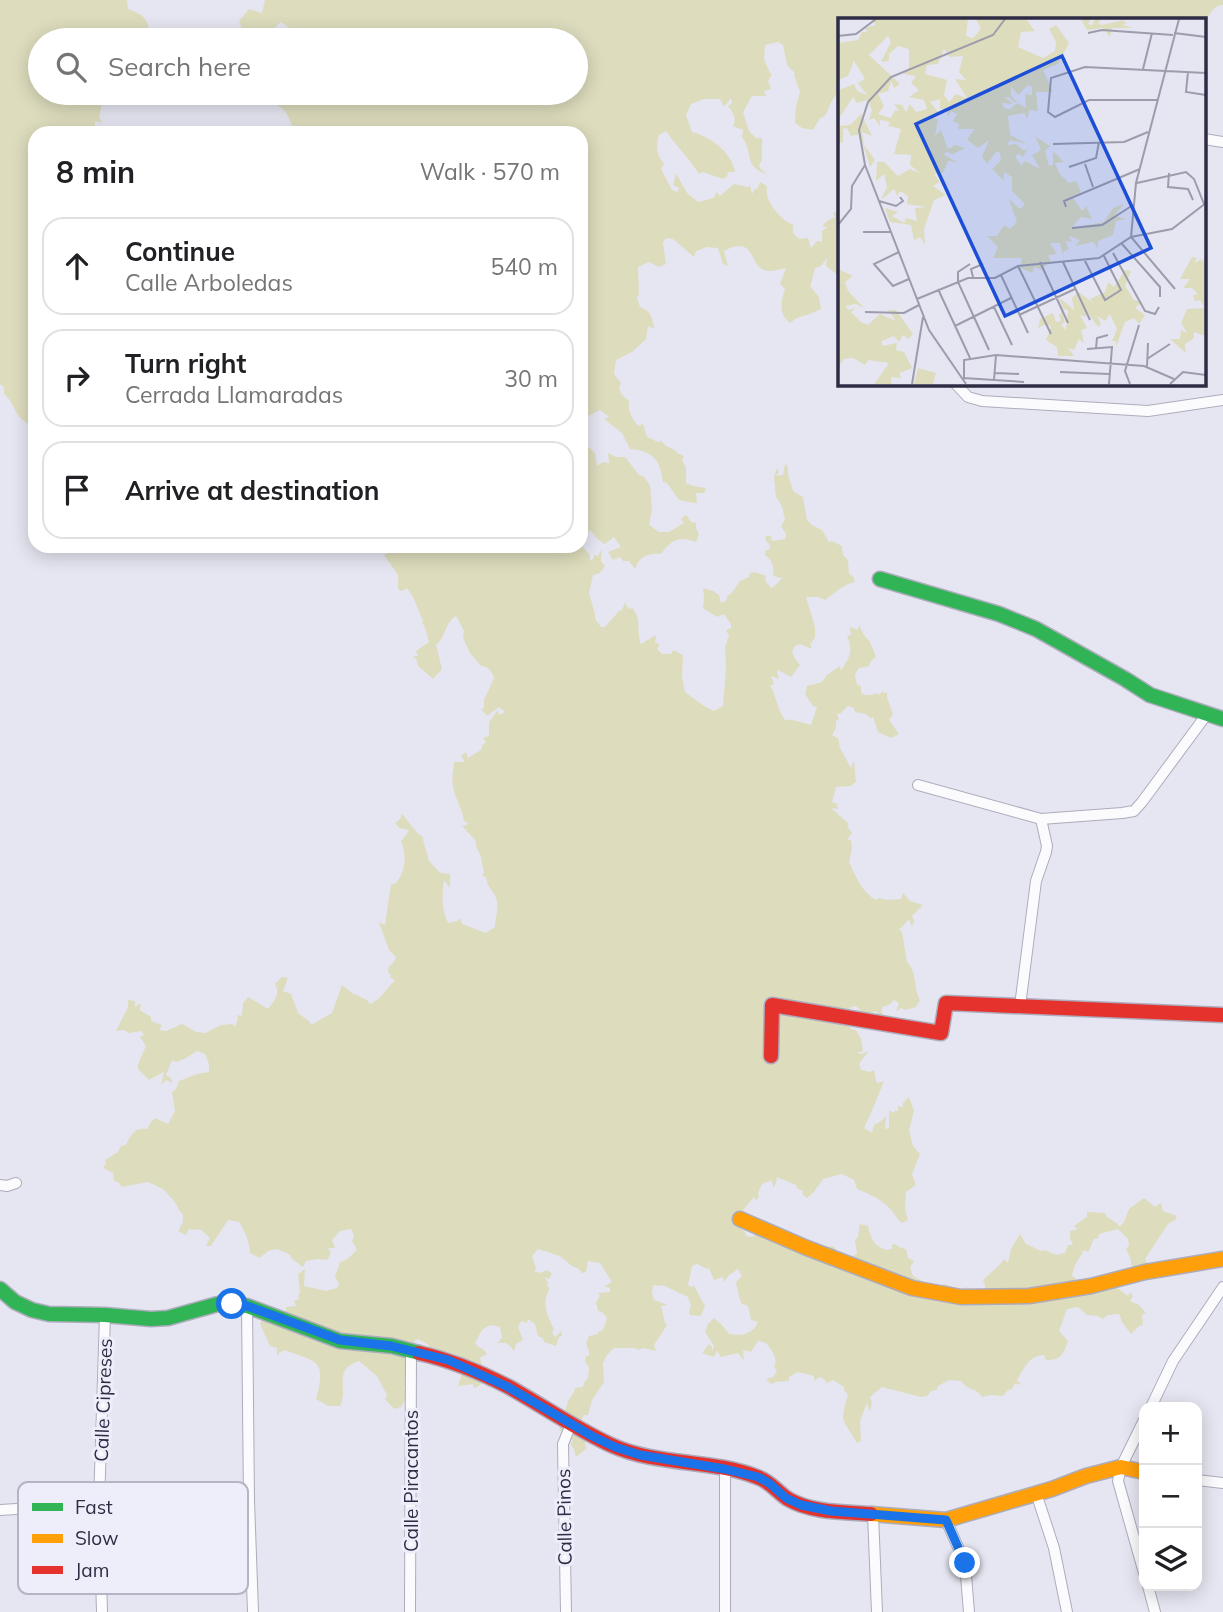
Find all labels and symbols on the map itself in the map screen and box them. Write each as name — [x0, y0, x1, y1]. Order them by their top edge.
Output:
inset map — [838, 18, 1206, 385]
route start — [216, 1288, 247, 1319]
street label: Calle Cipreses — [89, 1338, 117, 1462]
street label: Calle Piracantos — [399, 1410, 423, 1552]
street label: Calle Pinos — [551, 1468, 577, 1566]
legend — [18, 1482, 248, 1594]
text: Fast — [75, 1495, 113, 1519]
text: Slow — [75, 1526, 119, 1550]
route end — [949, 1547, 980, 1578]
text: Jam — [75, 1558, 109, 1582]

